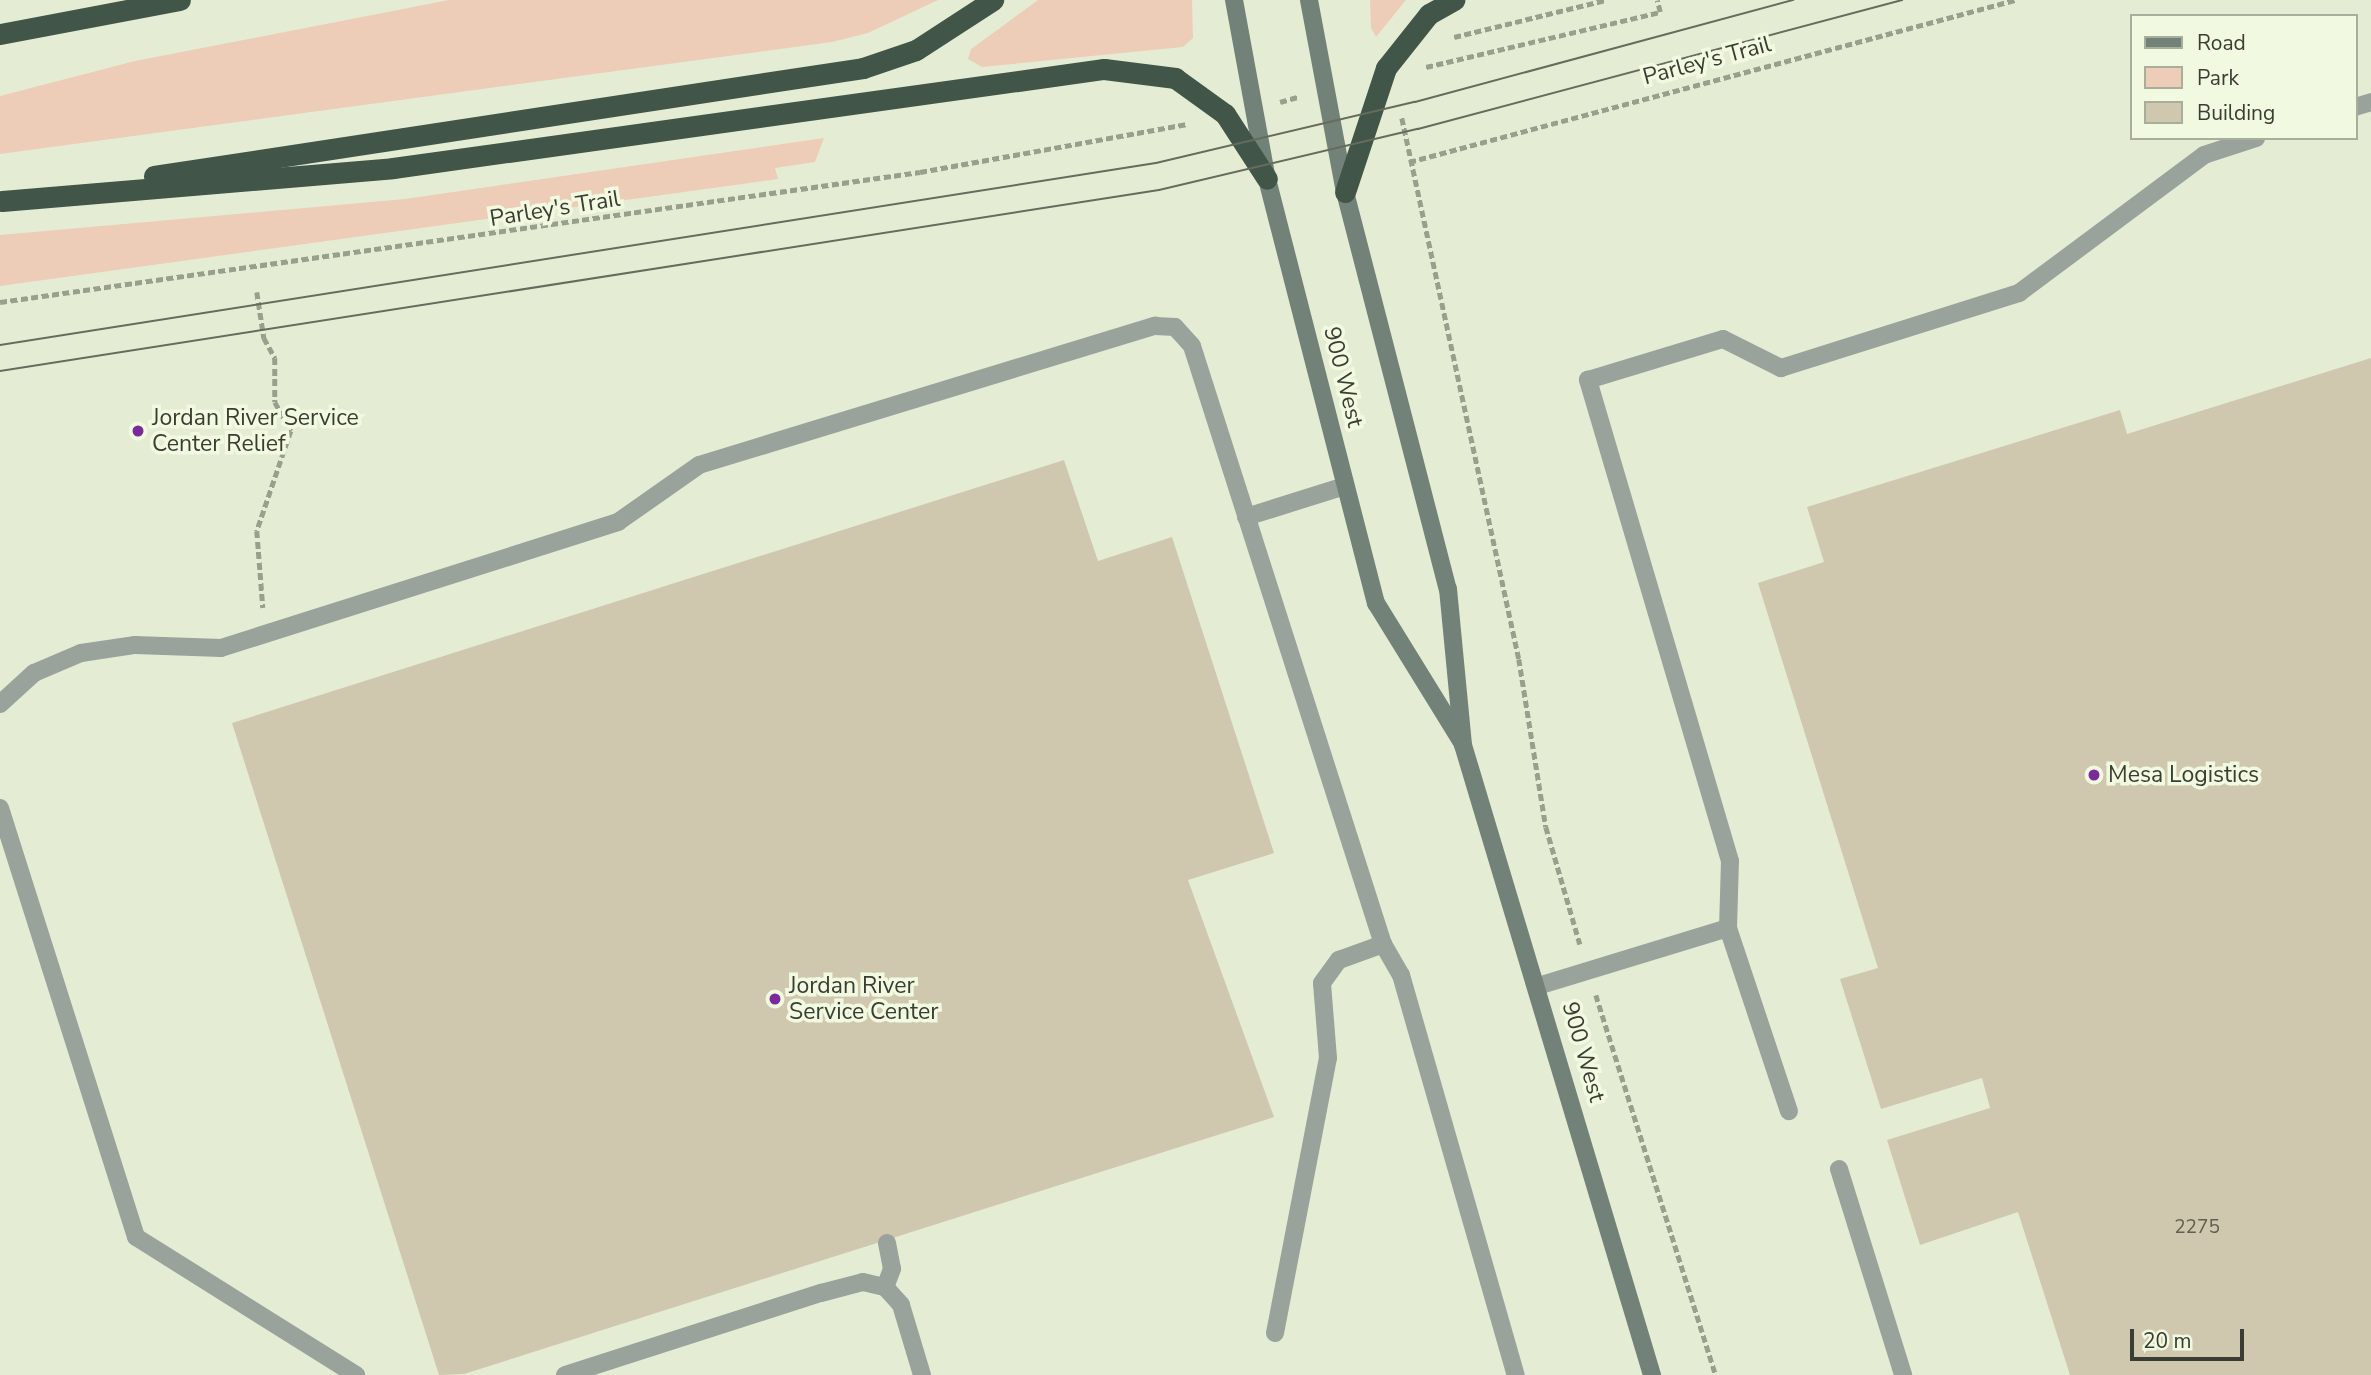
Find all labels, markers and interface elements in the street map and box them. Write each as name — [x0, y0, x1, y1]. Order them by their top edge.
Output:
legend — [2130, 14, 2357, 140]
text: Road — [2197, 29, 2246, 57]
street label: Parley's Trail — [1640, 31, 1774, 91]
text: Park — [2197, 64, 2239, 92]
text: Building — [2197, 99, 2275, 127]
street label: Parley's Trail — [488, 185, 622, 233]
street label: 900 West — [1317, 324, 1369, 430]
place label: Jordan River Service Center Relief — [152, 404, 359, 458]
marker: Jordan River Service Center Relief — [130, 423, 146, 439]
place label: Mesa Logistics — [2108, 761, 2259, 789]
marker: Mesa Logistics — [2086, 767, 2102, 783]
place label: Jordan River Service Center — [789, 972, 938, 1026]
marker: Jordan River Service Center — [767, 991, 783, 1007]
street label: 900 West — [1556, 999, 1610, 1105]
house number: 2275 — [2174, 1217, 2220, 1239]
scale bar — [2133, 1316, 2247, 1360]
text: 20 m — [2143, 1327, 2192, 1355]

